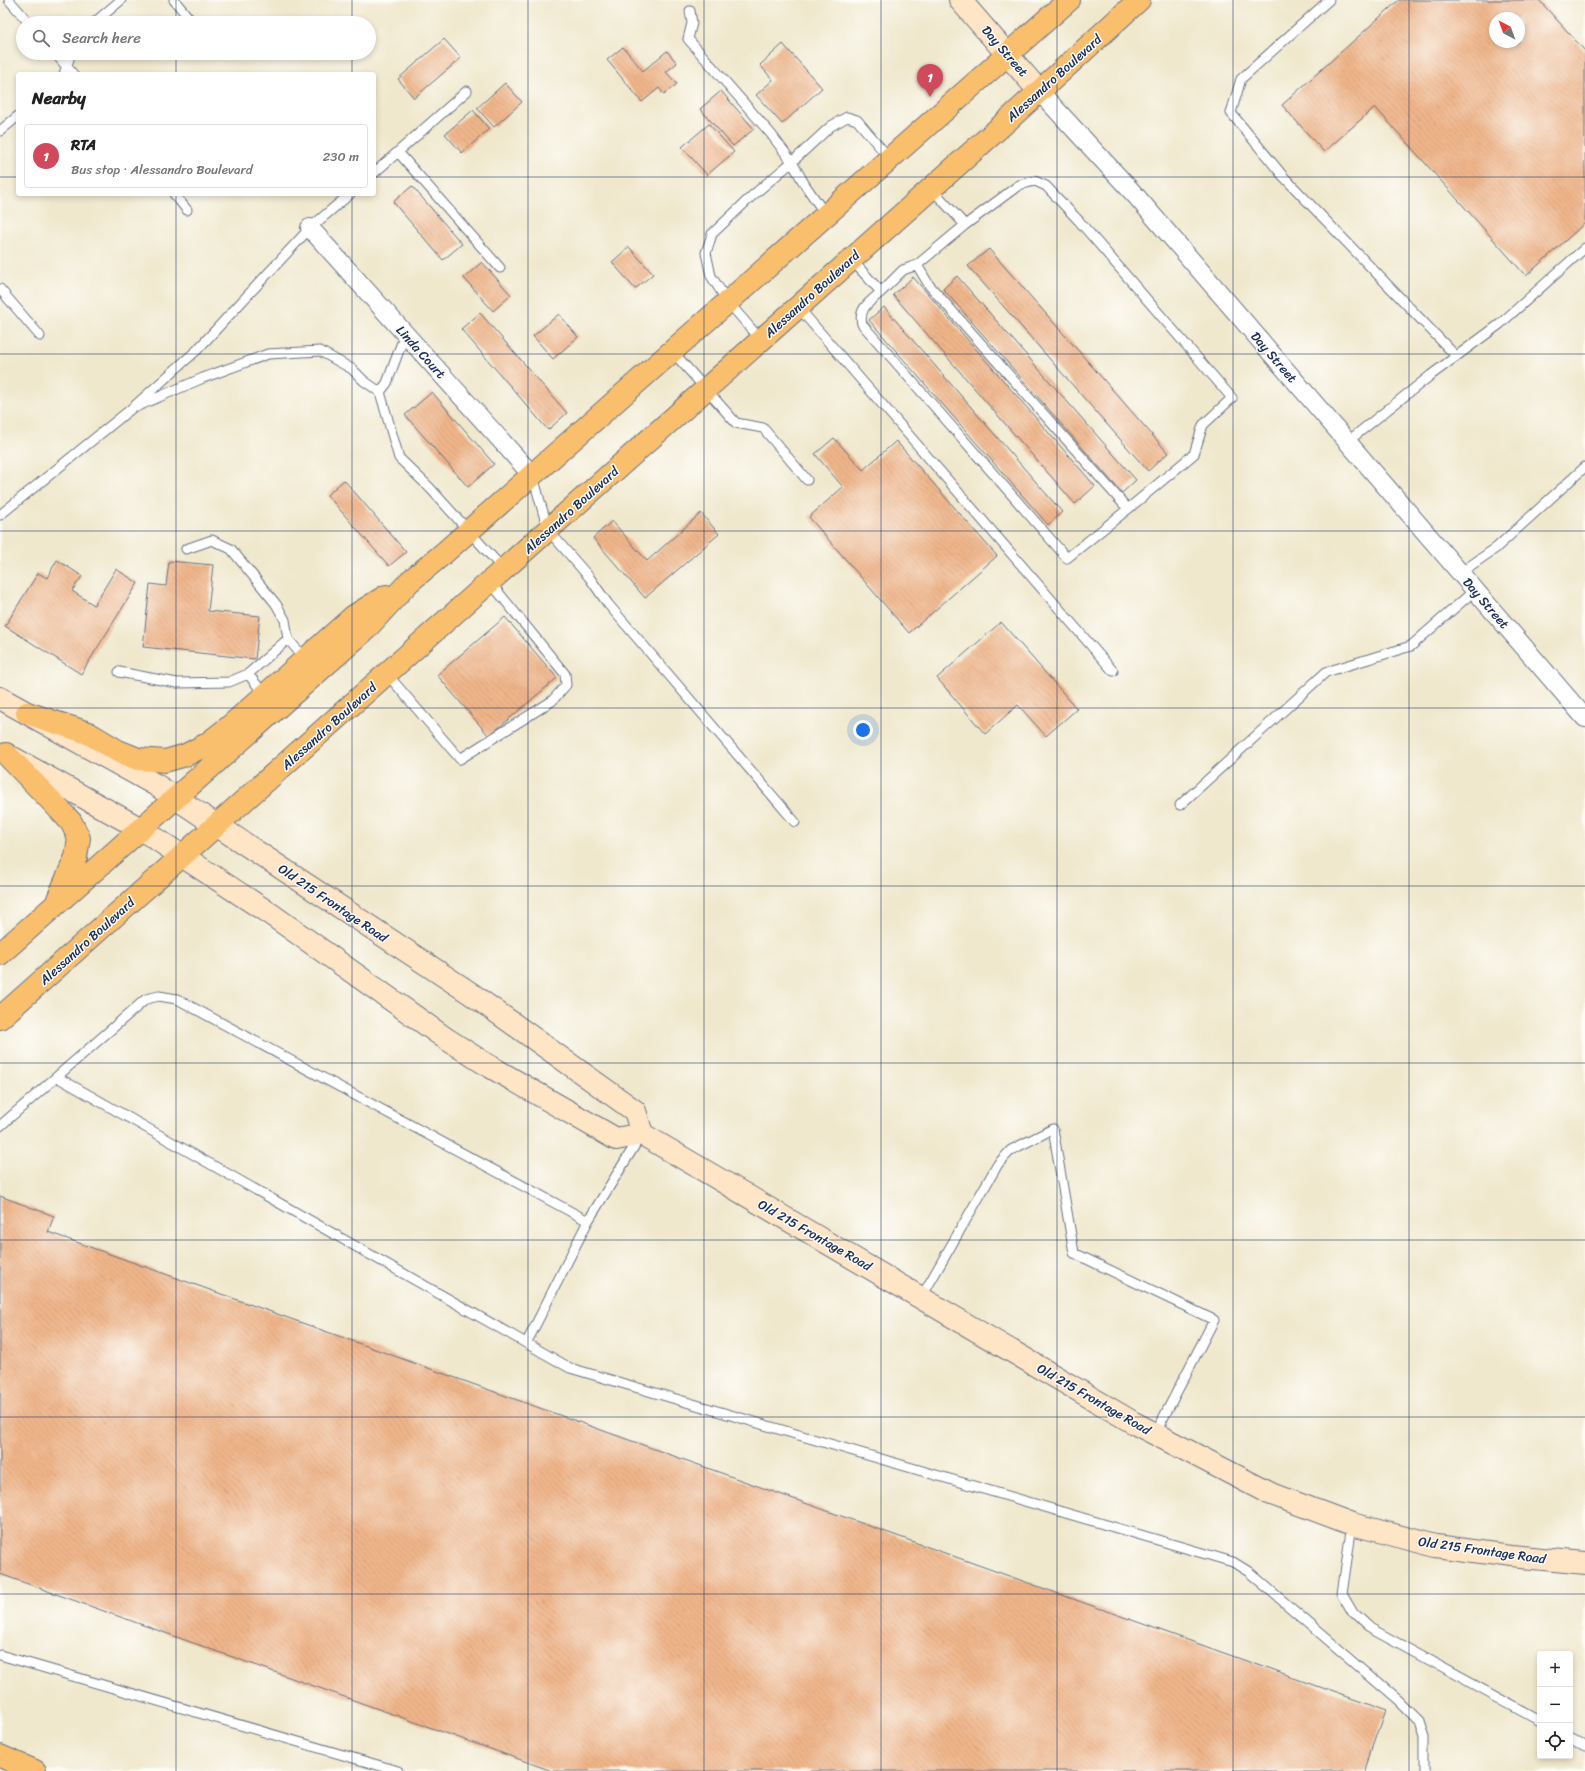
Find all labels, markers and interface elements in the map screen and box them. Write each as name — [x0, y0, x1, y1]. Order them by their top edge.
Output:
north arrow — [1489, 12, 1525, 48]
search box — [16, 16, 376, 60]
street label: Day Street — [976, 20, 1034, 82]
text: Search here — [62, 25, 141, 51]
icon: search — [30, 27, 52, 49]
street label: Alessandro Boulevard — [1000, 28, 1108, 128]
pin: 1 — [917, 64, 943, 97]
text: Nearby — [32, 83, 86, 113]
text: RTA — [71, 132, 96, 158]
text: 1 — [43, 145, 49, 168]
text: 230 m — [323, 145, 359, 168]
text: Bus stop · Alessandro Boulevard — [71, 158, 253, 181]
street label: Alessandro Boulevard — [758, 244, 866, 344]
street label: Linda Court — [390, 320, 452, 384]
street label: Day Street — [1245, 326, 1303, 388]
street label: Alessandro Boulevard — [517, 460, 625, 560]
street label: Day Street — [1457, 572, 1515, 634]
street label: Alessandro Boulevard — [275, 676, 383, 776]
your location — [853, 720, 873, 740]
street label: Old 215 Frontage Road — [273, 857, 394, 949]
street label: Alessandro Boulevard — [33, 891, 141, 991]
street label: Old 215 Frontage Road — [754, 1193, 877, 1278]
street label: Old 215 Frontage Road — [1033, 1357, 1156, 1442]
street label: Old 215 Frontage Road — [1417, 1530, 1548, 1570]
map controls — [1537, 1651, 1573, 1759]
button: + — [1537, 1651, 1573, 1687]
button: − — [1537, 1687, 1573, 1723]
button: locate — [1537, 1723, 1573, 1759]

